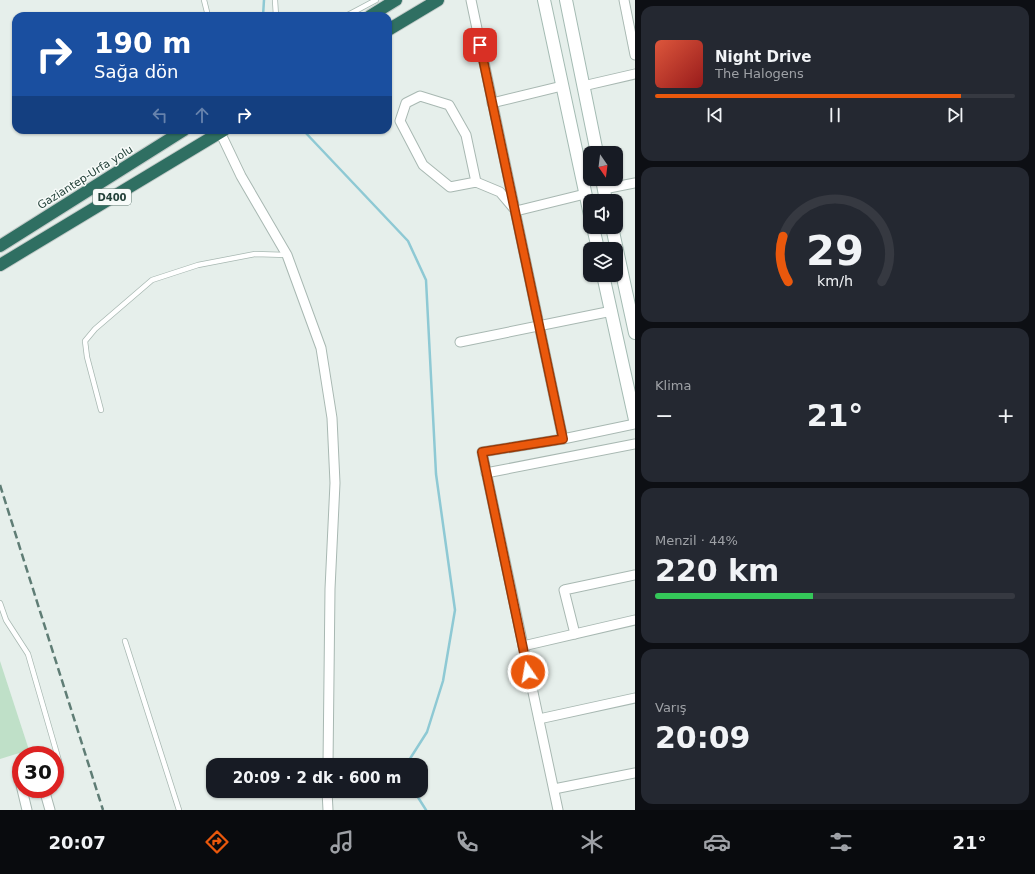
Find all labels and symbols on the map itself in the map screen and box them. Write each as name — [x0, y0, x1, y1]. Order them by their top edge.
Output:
pin — [463, 28, 497, 62]
street label: Gaziantep-Urfa yolu — [35, 143, 135, 212]
north arrow — [583, 146, 623, 186]
road number: D400 — [93, 189, 131, 205]
position arrow — [507, 651, 549, 693]
speed limit sign: 30 — [12, 746, 64, 798]

